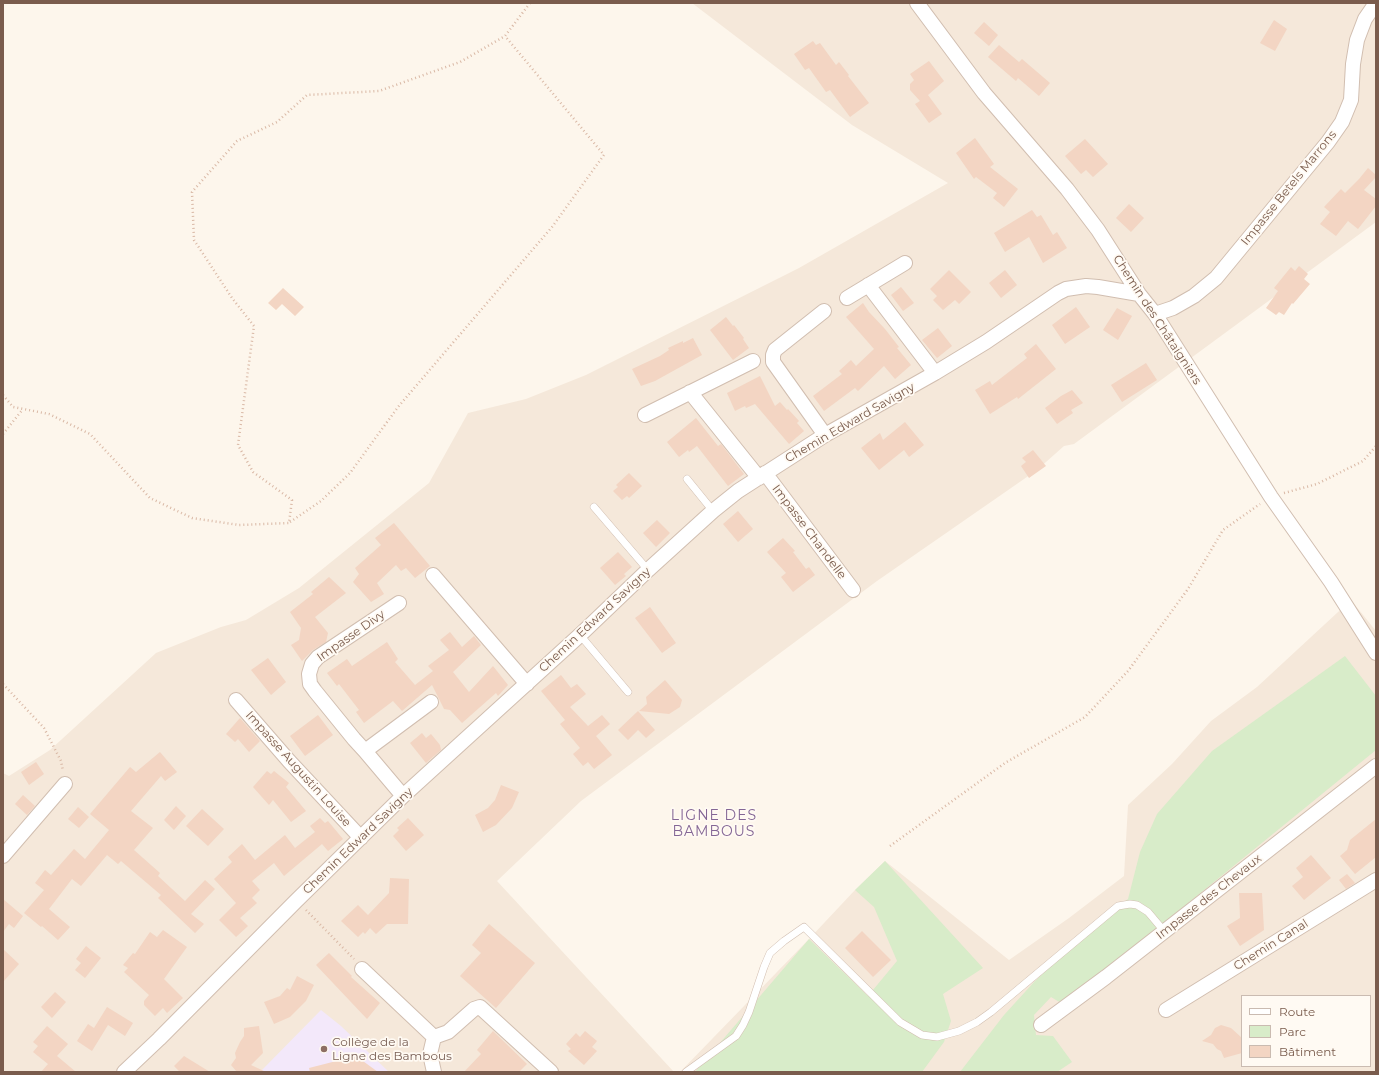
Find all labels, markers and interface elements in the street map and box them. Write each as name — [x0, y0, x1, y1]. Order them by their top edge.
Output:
street label: Impasse Betels Marrons — [1238, 128, 1340, 248]
street label: Chemin des Châtaigniers — [1110, 253, 1204, 387]
street label: Chemin Edward Savigny — [783, 380, 917, 466]
street label: Impasse Chandelle — [769, 482, 849, 582]
street label: Chemin Edward Savigny — [536, 565, 654, 675]
street label: Impasse Divy — [314, 607, 388, 665]
street label: Impasse Augustin Louise — [242, 708, 354, 830]
street label: Chemin Edward Savigny — [300, 785, 416, 897]
district label: LIGNE DES BAMBOUS — [671, 808, 757, 840]
street label: Impasse des Chevaux — [1154, 851, 1264, 943]
street label: Chemin Canal — [1231, 916, 1311, 974]
legend — [1241, 995, 1371, 1067]
text: Route — [1279, 1004, 1315, 1019]
text: Parc — [1279, 1024, 1306, 1039]
place label: Collège de la Ligne des Bambous — [332, 1035, 452, 1063]
marker: Collège de la Ligne des Bambous — [319, 1044, 329, 1054]
text: Bâtiment — [1279, 1044, 1336, 1059]

